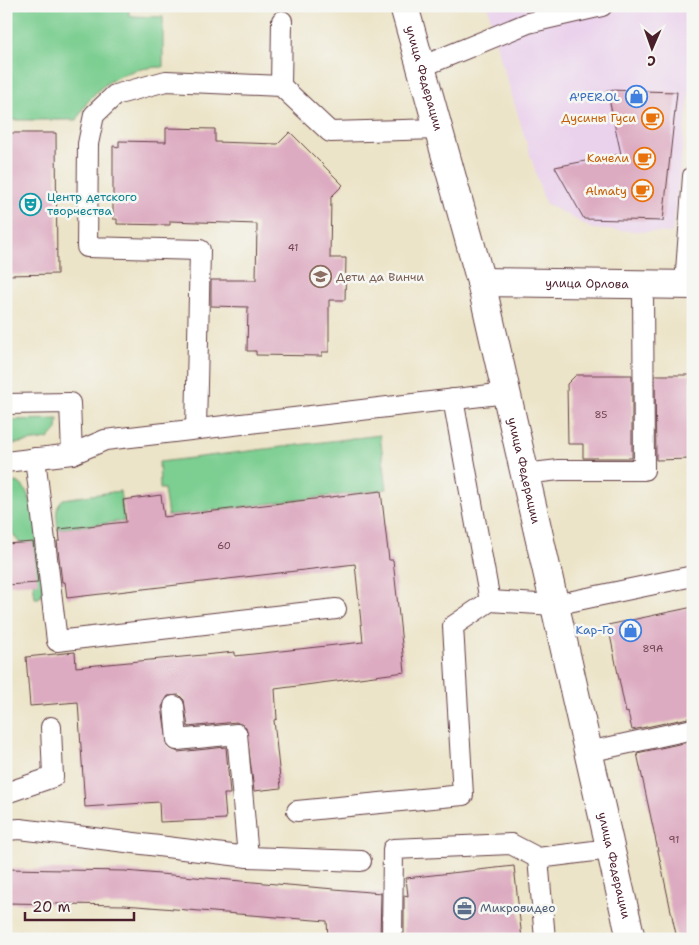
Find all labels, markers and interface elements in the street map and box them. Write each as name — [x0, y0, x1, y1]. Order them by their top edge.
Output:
north arrow — [626, 22, 676, 72]
street label: улица Федерации — [402, 24, 447, 133]
text: С — [647, 52, 656, 70]
shop icon: A'PER.OL — [624, 85, 648, 109]
place label: A'PER.OL — [569, 89, 620, 105]
cafe icon: Дусины Гуси — [640, 106, 664, 130]
place label: Дусины Гуси — [561, 110, 636, 126]
cafe icon: Качели — [633, 146, 657, 170]
place label: Качели — [587, 150, 629, 166]
cafe icon: Almaty — [631, 179, 655, 203]
place label: Almaty — [585, 183, 627, 199]
place label: Центр детского творчества — [47, 189, 137, 219]
theatre icon: Центр детского творчества — [19, 192, 43, 216]
house number: 41 — [288, 241, 298, 254]
school or university icon: Дети да Винчи — [308, 265, 332, 289]
place label: Дети да Винчи — [336, 269, 424, 285]
street label: улица Орлова — [545, 275, 629, 292]
house number: 85 — [595, 408, 607, 421]
street label: улица Федерации — [504, 416, 544, 526]
house number: 60 — [217, 539, 231, 552]
shop icon: Кар-Го — [618, 618, 642, 642]
place label: Кар-Го — [576, 622, 614, 638]
house number: 89А — [643, 642, 663, 655]
street label: улица Федерации — [594, 811, 634, 920]
house number: 91 — [669, 833, 679, 846]
scale bar — [25, 890, 134, 922]
office icon: Микровидео — [452, 896, 476, 920]
text: 20 m — [32, 897, 71, 917]
place label: Микровидео — [480, 900, 556, 916]

